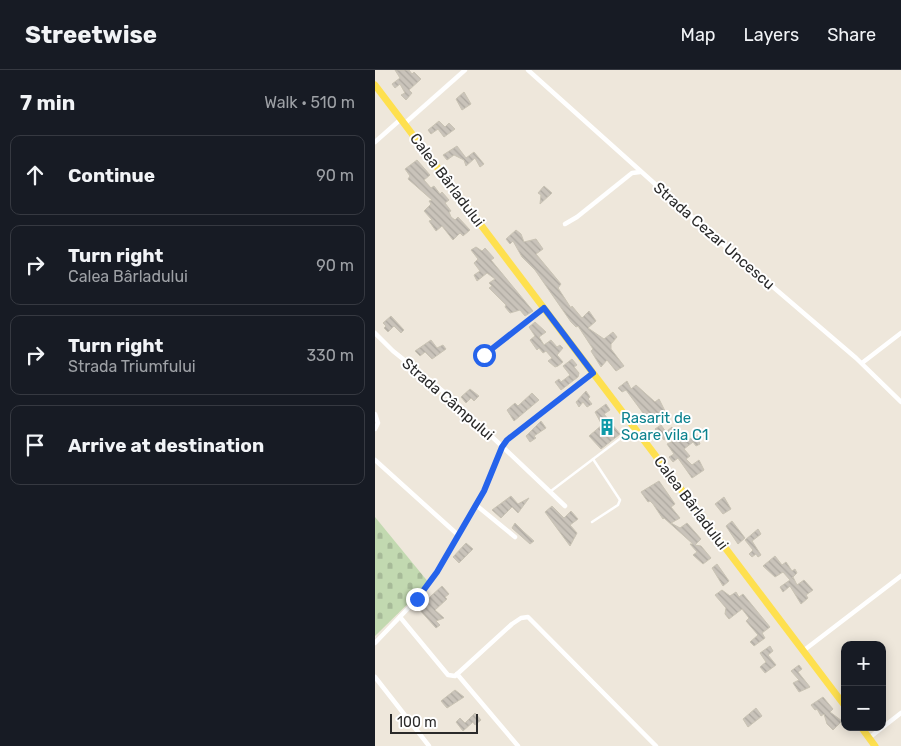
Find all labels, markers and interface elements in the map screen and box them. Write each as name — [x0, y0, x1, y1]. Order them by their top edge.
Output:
text: Streetwise — [25, 21, 157, 49]
text: Map — [681, 24, 716, 46]
text: Layers — [744, 24, 799, 46]
text: Share — [827, 24, 876, 46]
text: 7 min — [20, 90, 75, 115]
text: Walk · 510 m — [264, 93, 355, 112]
street label: Calea Bârladului — [406, 130, 488, 230]
icon: ahead — [21, 161, 49, 189]
text: Continue — [68, 164, 155, 187]
text: 90 m — [316, 166, 354, 185]
street label: Strada Cezar Uncescu — [650, 179, 778, 293]
text: Turn right — [68, 244, 163, 267]
icon: right — [21, 251, 49, 279]
text: 90 m — [316, 256, 354, 275]
text: Calea Bârladului — [68, 267, 188, 286]
text: Turn right — [68, 334, 163, 357]
icon: right — [21, 341, 49, 369]
route start — [473, 344, 496, 367]
text: 330 m — [306, 346, 354, 365]
street label: Strada Câmpului — [398, 354, 498, 444]
text: Strada Triumfului — [68, 357, 196, 376]
place label: Rasarit de Soare vila C1 — [621, 409, 708, 444]
building icon: Rasarit de Soare vila C1 — [597, 417, 617, 437]
icon: arrive — [21, 431, 49, 459]
text: Arrive at destination — [68, 434, 264, 457]
street label: Calea Bârladului — [650, 453, 732, 553]
route end — [406, 588, 429, 611]
map controls — [841, 641, 886, 731]
button: + — [841, 641, 886, 686]
button: − — [841, 686, 886, 731]
scale bar — [390, 711, 477, 734]
text: 100 m — [397, 714, 437, 731]

